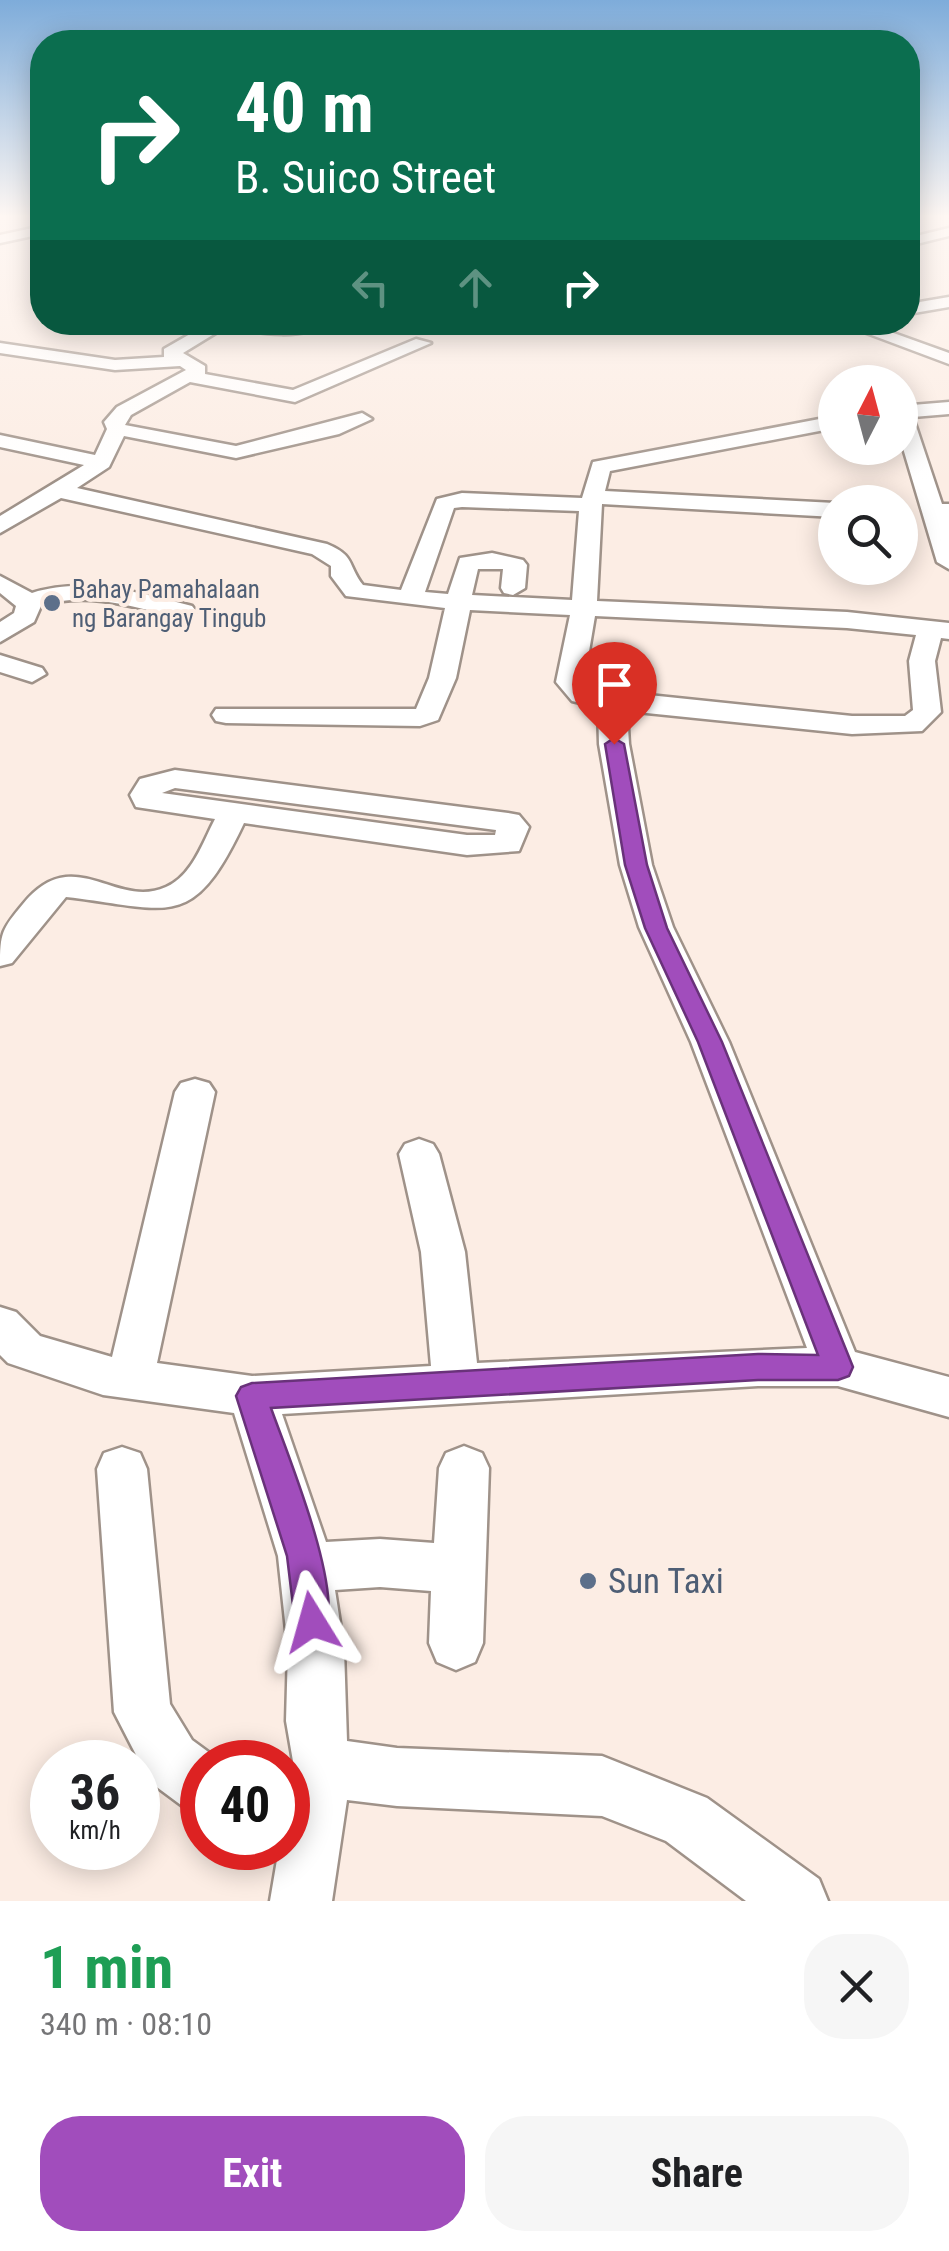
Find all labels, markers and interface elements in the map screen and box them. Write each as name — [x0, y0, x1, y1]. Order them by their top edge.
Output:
text: 40 m — [235, 67, 374, 149]
icon: right — [70, 70, 200, 200]
text: B. Suico Street — [235, 151, 496, 204]
icon: left — [343, 260, 398, 315]
icon: ahead — [448, 260, 503, 315]
icon: right — [553, 260, 608, 315]
north arrow — [818, 365, 918, 465]
map controls — [818, 365, 918, 585]
button: search — [818, 485, 918, 585]
place label: Bahay Pamahalaan ng Barangay Tingub — [72, 575, 266, 633]
marker: Bahay Pamahalaan ng Barangay Tingub — [41, 592, 63, 614]
pin — [572, 642, 657, 745]
icon: arrive — [587, 657, 642, 712]
place label: Sun Taxi — [608, 1561, 724, 1602]
position arrow — [260, 1570, 364, 1674]
marker: Sun Taxi — [577, 1570, 599, 1592]
speed limit sign: 40 — [180, 1740, 310, 1870]
text: 36 — [70, 1764, 120, 1822]
text: km/h — [69, 1816, 121, 1845]
text: 1 min — [40, 1932, 173, 2003]
button: close — [804, 1934, 909, 2039]
text: 340 m · 08:10 — [40, 2005, 212, 2043]
button: Exit — [40, 2116, 465, 2231]
button: Share — [485, 2116, 909, 2231]

